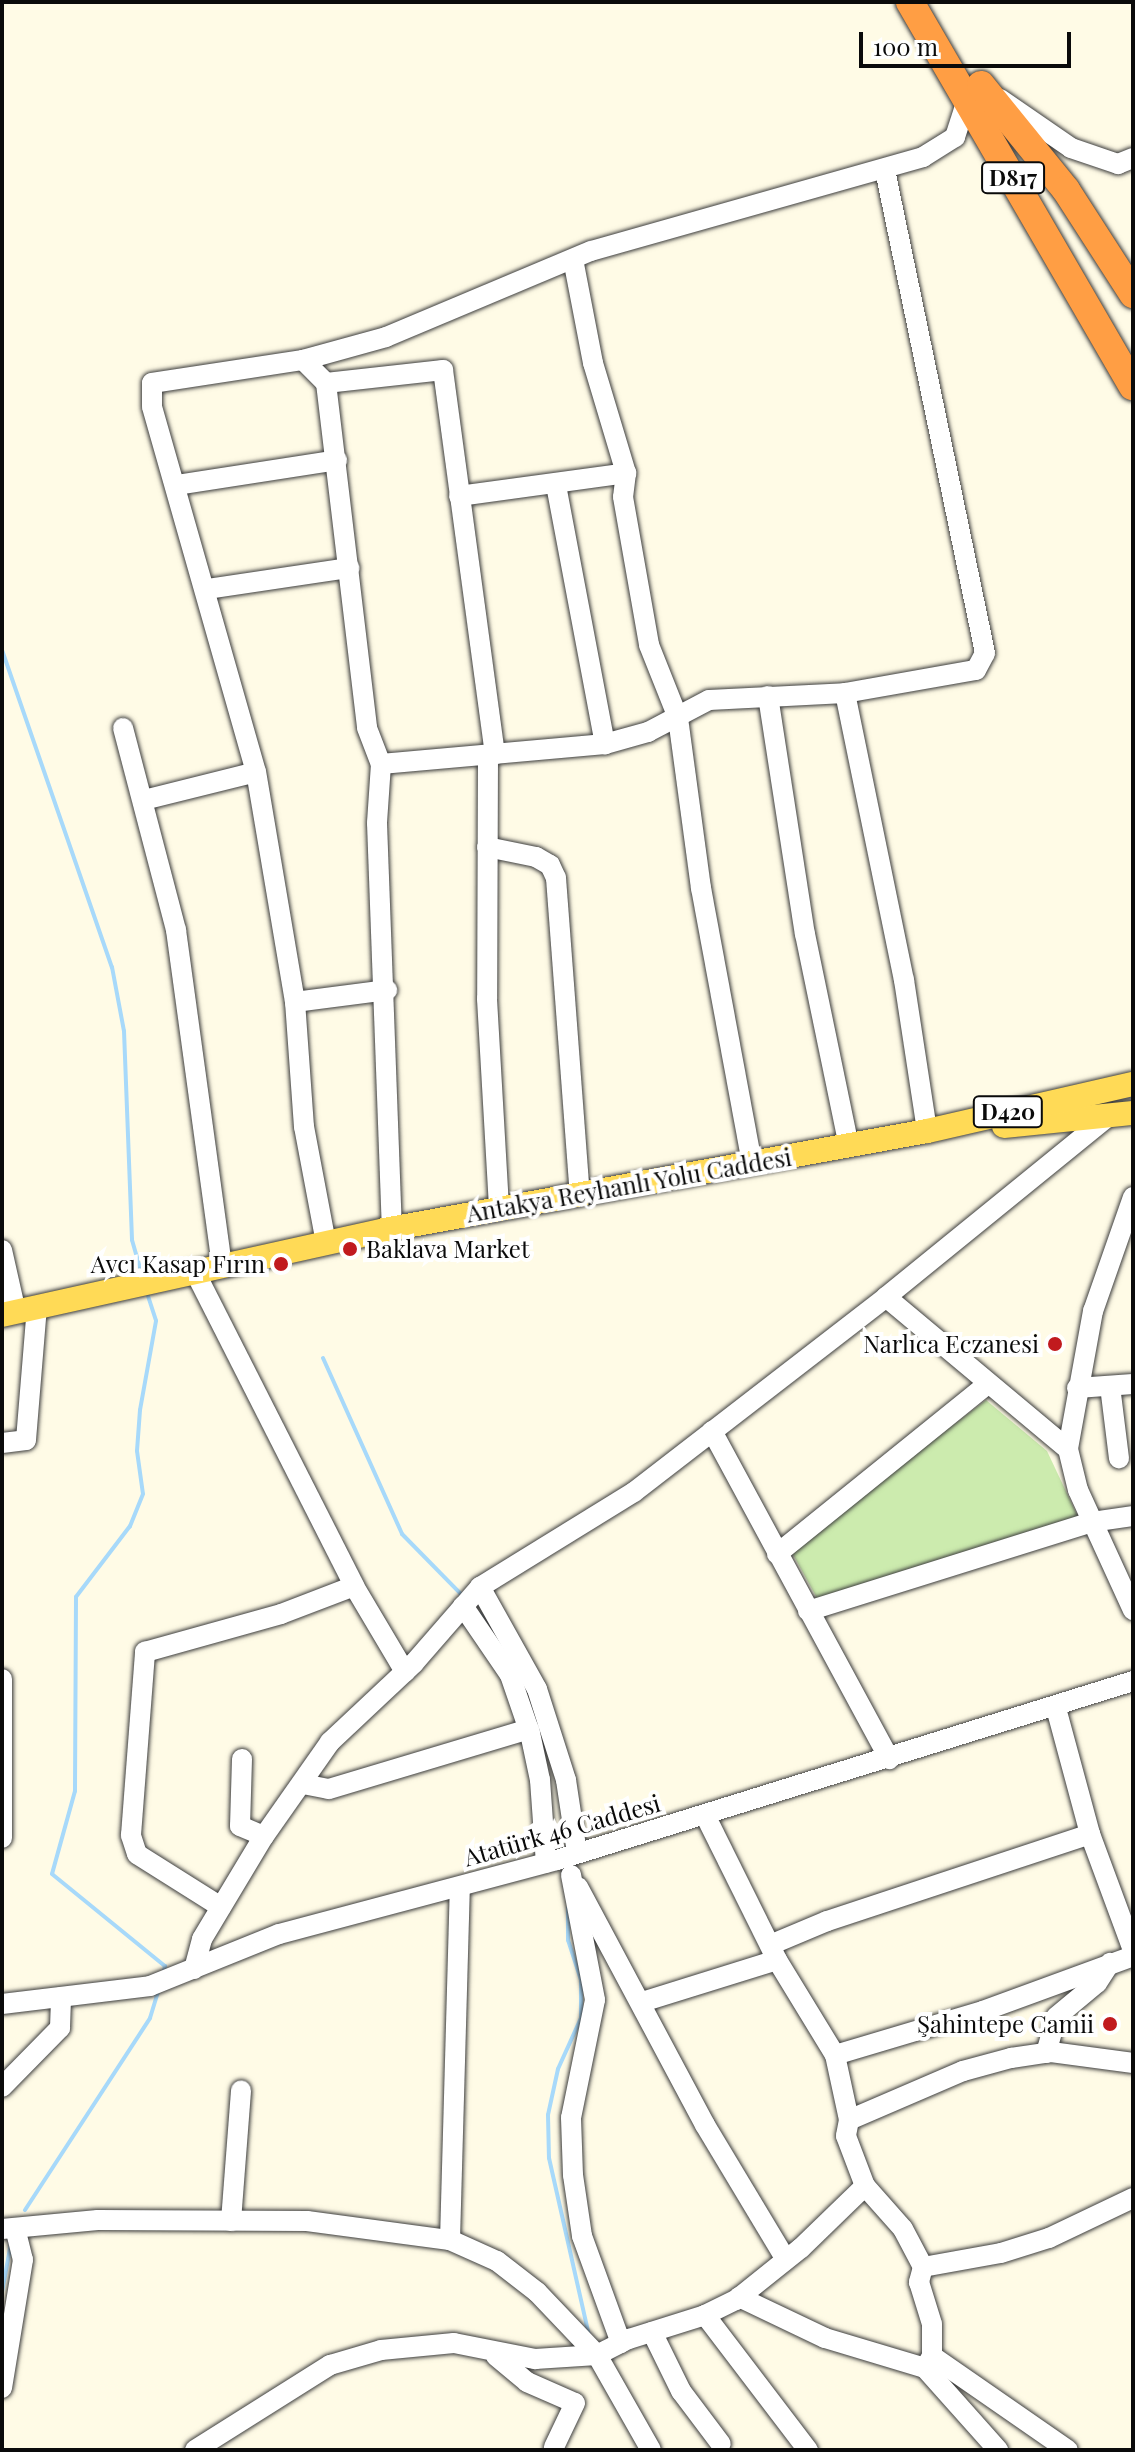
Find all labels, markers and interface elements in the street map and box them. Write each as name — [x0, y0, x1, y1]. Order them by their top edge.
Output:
scale bar — [863, 16, 1075, 66]
text: 100 m — [873, 30, 938, 62]
road number: D817 — [981, 160, 1045, 196]
road number: D420 — [972, 1094, 1044, 1130]
street label: Antakya Reyhanlı Yolu Caddesi — [464, 1142, 794, 1228]
place label: Baklava Market — [366, 1235, 530, 1263]
marker: Baklava Market — [341, 1240, 359, 1258]
place label: Avcı Kasap Fırın — [91, 1250, 265, 1278]
marker: Avcı Kasap Fırın — [272, 1255, 290, 1273]
place label: Narlıca Eczanesi — [863, 1330, 1039, 1358]
marker: Narlıca Eczanesi — [1046, 1335, 1064, 1353]
street label: Atatürk 46 Caddesi — [460, 1788, 664, 1872]
place label: Şahintepe Camii — [917, 2010, 1094, 2038]
marker: Şahintepe Camii — [1101, 2015, 1119, 2033]

